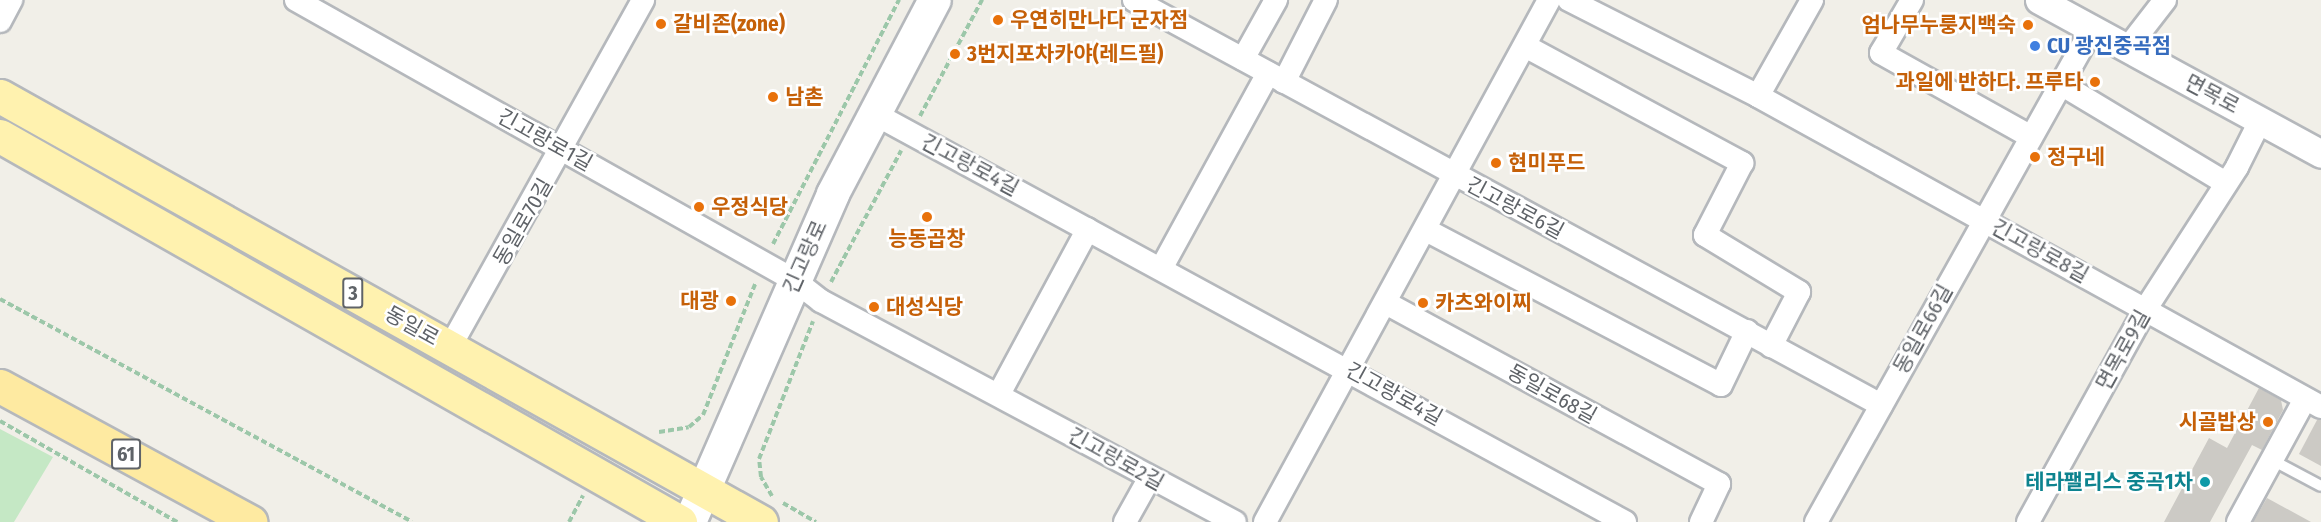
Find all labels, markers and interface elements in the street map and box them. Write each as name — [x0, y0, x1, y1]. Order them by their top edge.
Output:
place label: 우연히만나다 군자점 — [1010, 7, 1188, 33]
place label: 갈비존(zone) — [673, 11, 785, 37]
place label: 엄나무누룽지백숙 — [1861, 12, 2016, 38]
marker: 우연히만나다 군자점 — [991, 13, 1005, 27]
marker: 갈비존(zone) — [654, 17, 668, 31]
marker: 엄나무누룽지백숙 — [2021, 18, 2035, 32]
place label: CU 광진중곡점 — [2047, 33, 2171, 59]
marker: CU 광진중곡점 — [2028, 39, 2042, 53]
place label: 3번지포차카야(레드필) — [967, 41, 1163, 67]
marker: 3번지포차카야(레드필) — [948, 47, 962, 61]
place label: 과일에 반하다. 프루타 — [1896, 69, 2083, 95]
street label: 면목로 — [2180, 69, 2244, 119]
marker: 과일에 반하다. 프루타 — [2088, 75, 2102, 89]
place label: 남촌 — [785, 84, 824, 110]
marker: 남촌 — [766, 90, 780, 104]
street label: 긴고랑로1길 — [493, 104, 597, 176]
street label: 긴고랑로4길 — [917, 129, 1023, 201]
place label: 정구네 — [2047, 144, 2105, 170]
place label: 현미푸드 — [1508, 150, 1585, 176]
marker: 정구네 — [2028, 150, 2042, 164]
marker: 현미푸드 — [1489, 156, 1503, 170]
street label: 긴고랑로6길 — [1462, 172, 1568, 244]
street label: 동일로70길 — [488, 174, 558, 270]
place label: 우정식당 — [711, 194, 788, 220]
marker: 우정식당 — [692, 200, 706, 214]
marker: 능동곱창 — [920, 210, 934, 224]
street label: 긴고랑로8길 — [1987, 214, 2093, 288]
street label: 긴고랑로 — [778, 217, 832, 297]
place label: 능동곱창 — [888, 226, 966, 252]
road number: 3 — [341, 276, 365, 310]
street label: 동일로66길 — [1888, 280, 1958, 378]
place label: 대광 — [680, 288, 719, 314]
place label: 카츠와이찌 — [1435, 290, 1532, 316]
marker: 대광 — [724, 294, 738, 308]
place label: 대성식당 — [886, 294, 963, 320]
marker: 카츠와이찌 — [1416, 296, 1430, 310]
marker: 대성식당 — [867, 300, 881, 314]
street label: 동일로 — [381, 301, 443, 351]
street label: 면목로9길 — [2091, 306, 2155, 394]
street label: 긴고랑로4길 — [1341, 357, 1447, 431]
street label: 동일로68길 — [1503, 359, 1601, 429]
place label: 시골밥상 — [2179, 409, 2256, 435]
marker: 시골밥상 — [2261, 415, 2275, 429]
street label: 긴고랑로2길 — [1064, 422, 1168, 496]
road number: 61 — [111, 437, 141, 471]
place label: 테라팰리스 중곡1차 — [2025, 469, 2193, 495]
marker: 테라팰리스 중곡1차 — [2198, 475, 2212, 489]

